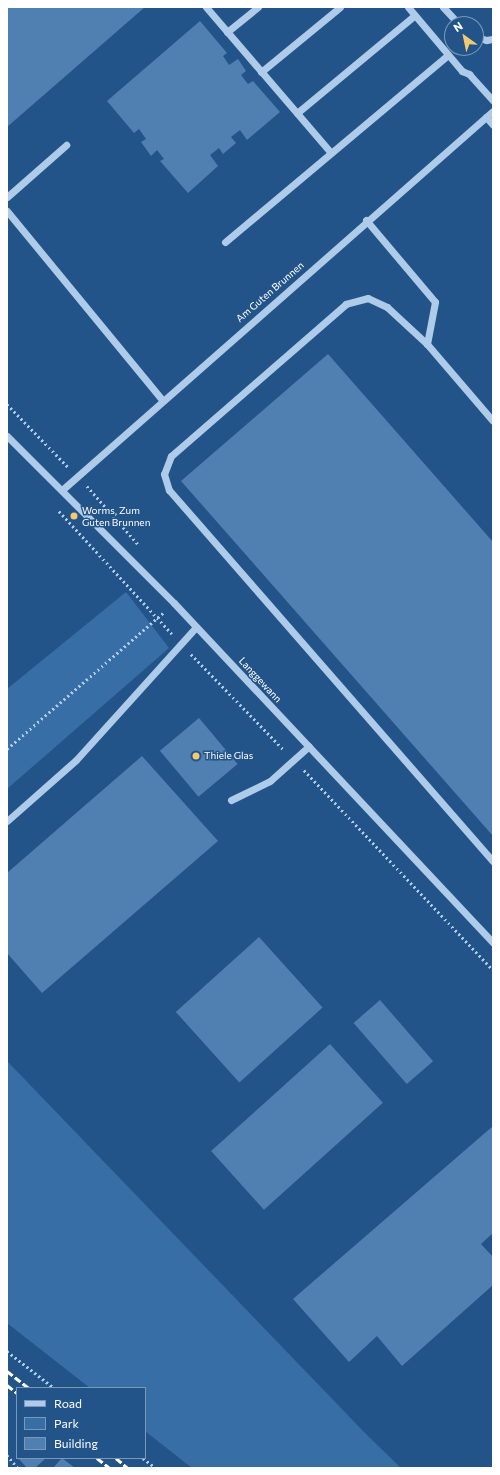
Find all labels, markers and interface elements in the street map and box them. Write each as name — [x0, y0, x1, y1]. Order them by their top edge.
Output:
north arrow — [444, 16, 484, 56]
text: N — [451, 19, 465, 34]
street label: Am Guten Brunnen — [234, 259, 306, 325]
place label: Worms, Zum Guten Brunnen — [82, 504, 150, 528]
marker: Worms, Zum Guten Brunnen — [69, 511, 79, 521]
street label: Langgewann — [236, 655, 284, 705]
place label: Thiele Glas — [204, 750, 253, 762]
marker: Thiele Glas — [191, 751, 201, 761]
legend — [16, 1387, 146, 1459]
text: Road — [54, 1396, 82, 1410]
text: Park — [54, 1416, 79, 1430]
text: Building — [54, 1436, 98, 1450]

